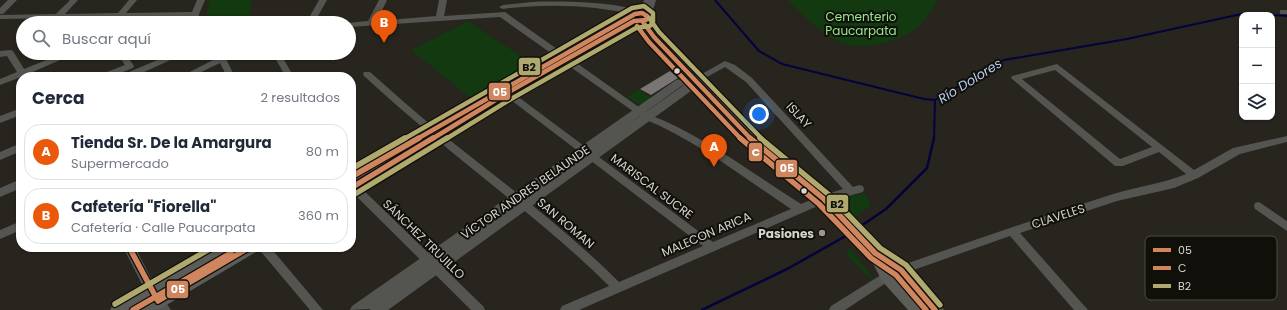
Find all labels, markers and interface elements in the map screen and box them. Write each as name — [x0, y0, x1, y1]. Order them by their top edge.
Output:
park label: Cementerio Paucarpata — [825, 8, 897, 39]
pin: B — [371, 10, 397, 43]
map controls — [1239, 12, 1275, 120]
button: + — [1239, 12, 1275, 48]
search box — [16, 16, 356, 60]
icon: search — [30, 27, 52, 49]
text: Buscar aquí — [62, 28, 151, 49]
button: − — [1239, 48, 1275, 84]
water label: Río Dolores — [934, 54, 1006, 108]
line badge: B2 — [518, 57, 541, 76]
text: B2 — [522, 59, 536, 75]
unlabelled marker — [672, 66, 682, 76]
line badge: 05 — [488, 82, 511, 101]
text: 05 — [493, 84, 507, 100]
button: layers — [1239, 84, 1275, 120]
text: Cerca — [32, 86, 85, 110]
text: 2 resultados — [260, 88, 340, 107]
street label: ISLAY — [782, 98, 816, 132]
your location — [749, 104, 769, 124]
text: Tienda Sr. De la Amargura — [71, 132, 272, 153]
pin: A — [701, 134, 727, 167]
street label: VÍCTOR ANDRES BELAUNDE — [457, 141, 593, 243]
text: A — [41, 142, 51, 161]
text: 80 m — [306, 142, 339, 161]
line badge: C — [748, 142, 763, 162]
text: C — [752, 144, 760, 160]
street label: MARISCAL SUCRE — [607, 149, 697, 223]
text: Supermercado — [71, 154, 169, 173]
line badge: 05 — [775, 159, 798, 178]
text: 05 — [780, 160, 794, 176]
unlabelled marker — [799, 186, 809, 196]
street label: SAN ROMAN — [534, 194, 598, 252]
line badge: B2 — [826, 194, 849, 213]
street label: SÁNCHEZ TRUJILLO — [379, 195, 469, 283]
text: Cafetería "Fiorella" — [71, 196, 216, 217]
text: B2 — [830, 196, 844, 212]
street label: CLAVELES — [1029, 199, 1087, 233]
text: B — [42, 206, 50, 225]
text: 360 m — [298, 206, 339, 225]
street label: MALECON ARICA — [659, 207, 753, 261]
text: Cafetería · Calle Paucarpata — [71, 218, 256, 237]
place label: Pasiones — [758, 225, 814, 242]
marker: Pasiones — [817, 228, 827, 238]
legend — [1145, 236, 1277, 300]
text: 05 — [1178, 242, 1192, 258]
text: C — [1178, 260, 1187, 276]
text: B2 — [1178, 278, 1191, 294]
line badge: 05 — [166, 280, 189, 299]
text: 05 — [171, 281, 185, 297]

